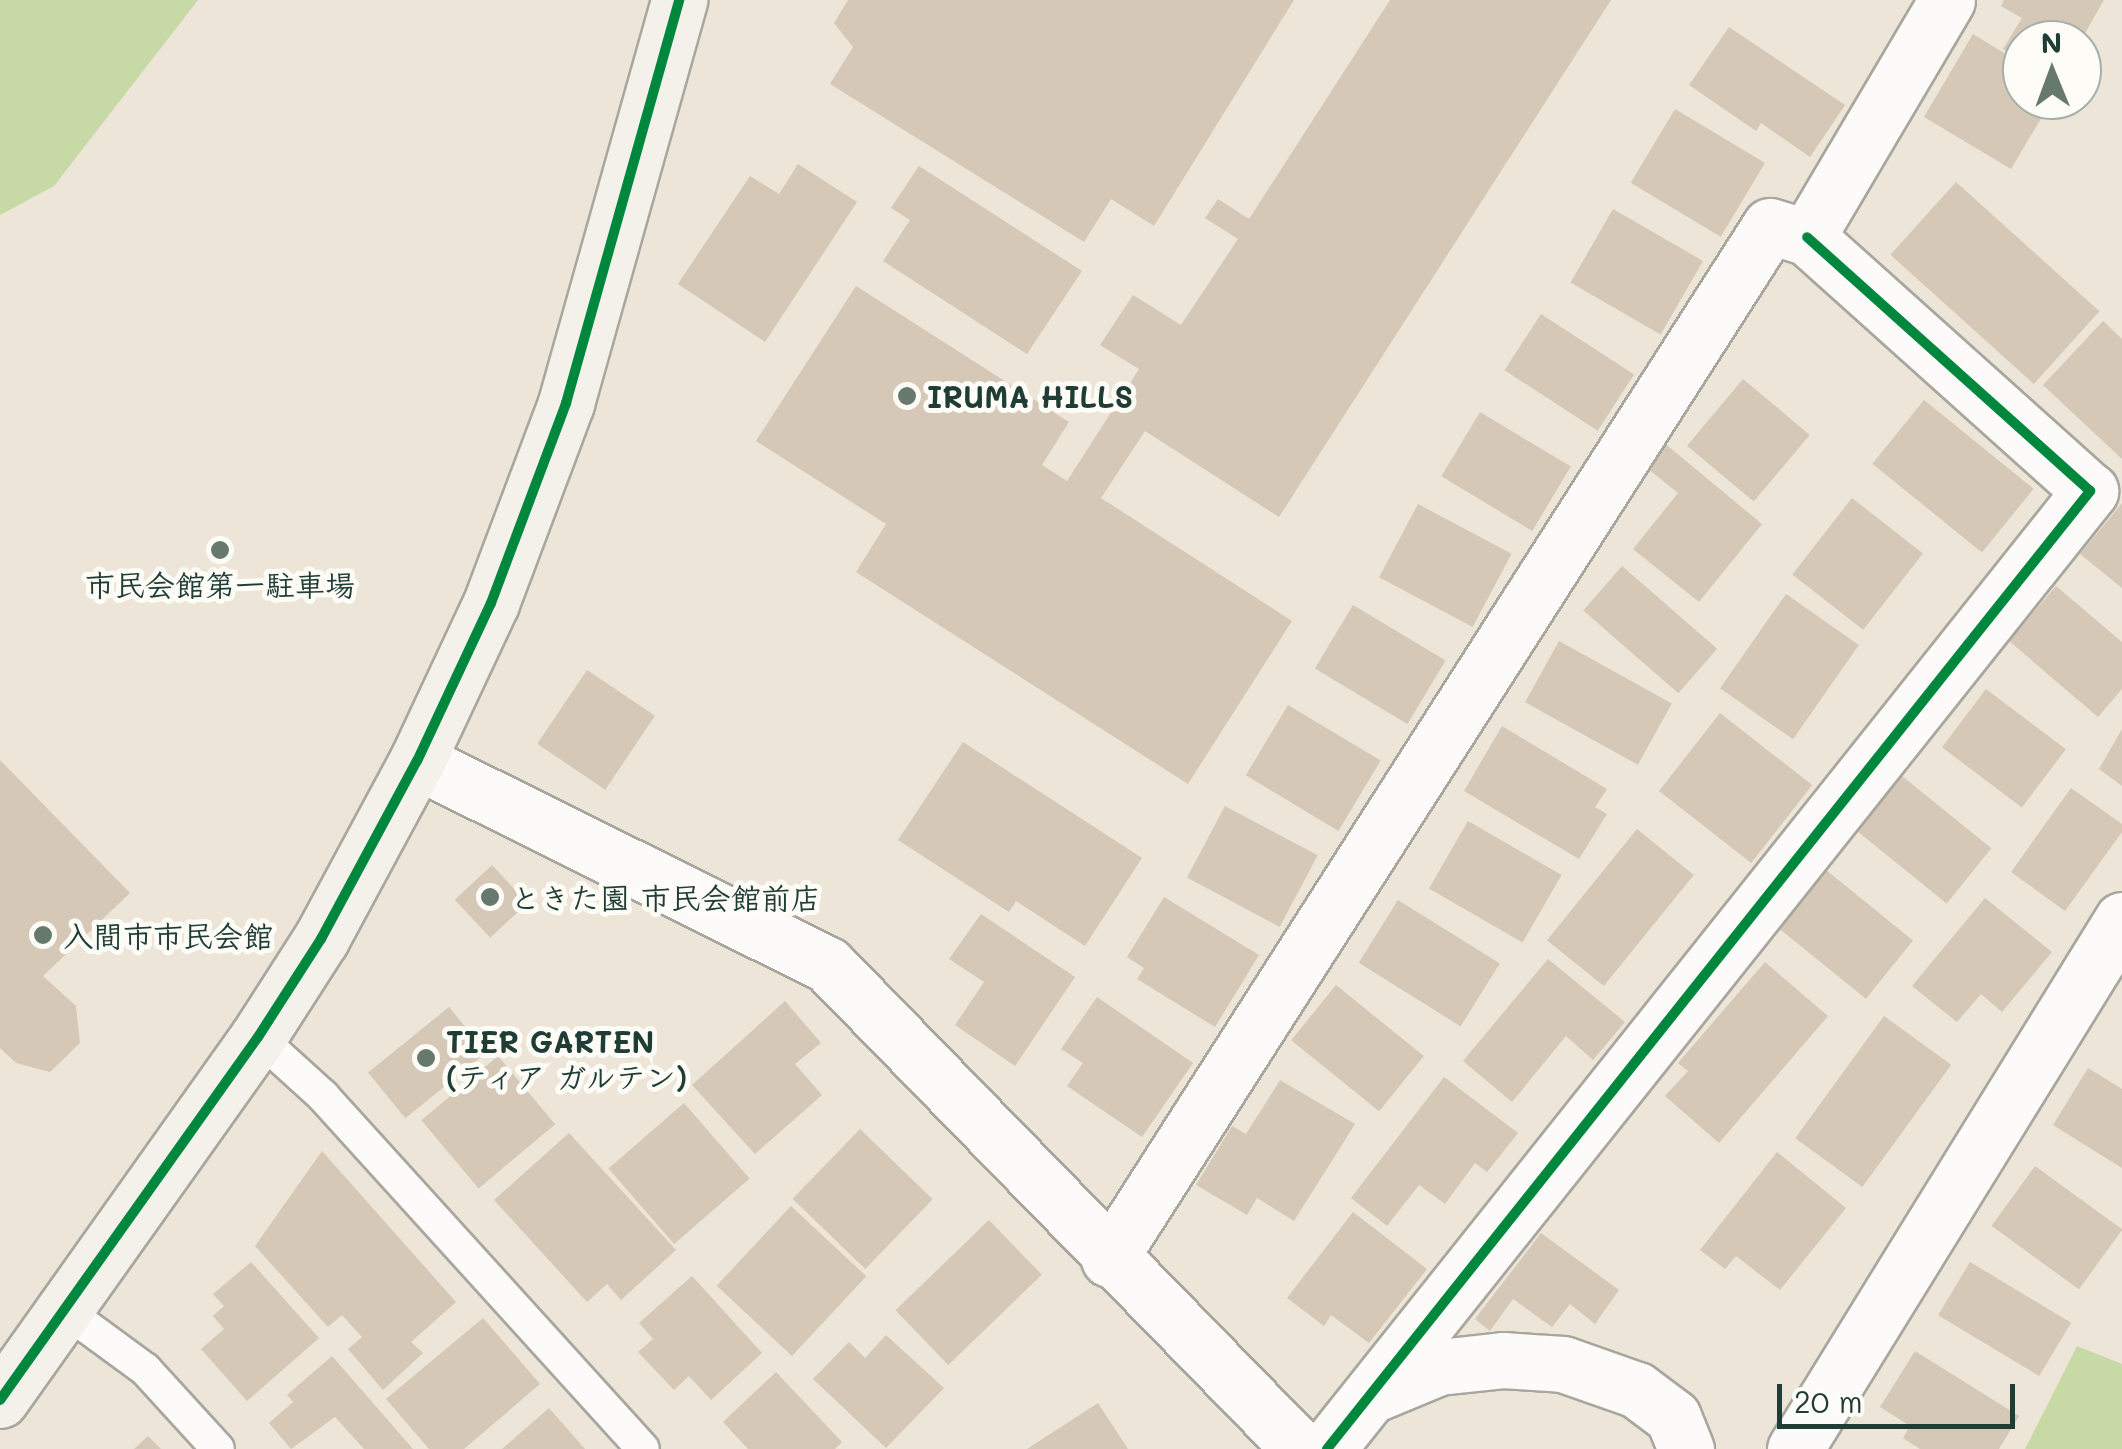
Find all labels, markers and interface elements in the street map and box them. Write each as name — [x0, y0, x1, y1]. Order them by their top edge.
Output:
north arrow — [2002, 20, 2102, 120]
text: N — [2041, 24, 2062, 60]
place label: IRUMA HILLS — [927, 378, 1133, 414]
marker: IRUMA HILLS — [896, 385, 918, 407]
marker: 市民会館第一駐車場 — [209, 539, 231, 561]
place label: 市民会館第一駐車場 — [85, 566, 355, 602]
place label: ときた園 市民会館前店 — [510, 879, 821, 915]
marker: ときた園 市民会館前店 — [479, 886, 501, 908]
place label: 入間市市民会館 — [63, 917, 273, 953]
marker: 入間市市民会館 — [32, 924, 54, 946]
place label: TIER GARTEN (ティア ガルテン) — [446, 1023, 689, 1094]
marker: TIER GARTEN (ティア ガルテン) — [415, 1047, 437, 1069]
scale bar — [1782, 1364, 2020, 1426]
text: 20 m — [1794, 1381, 1863, 1421]

